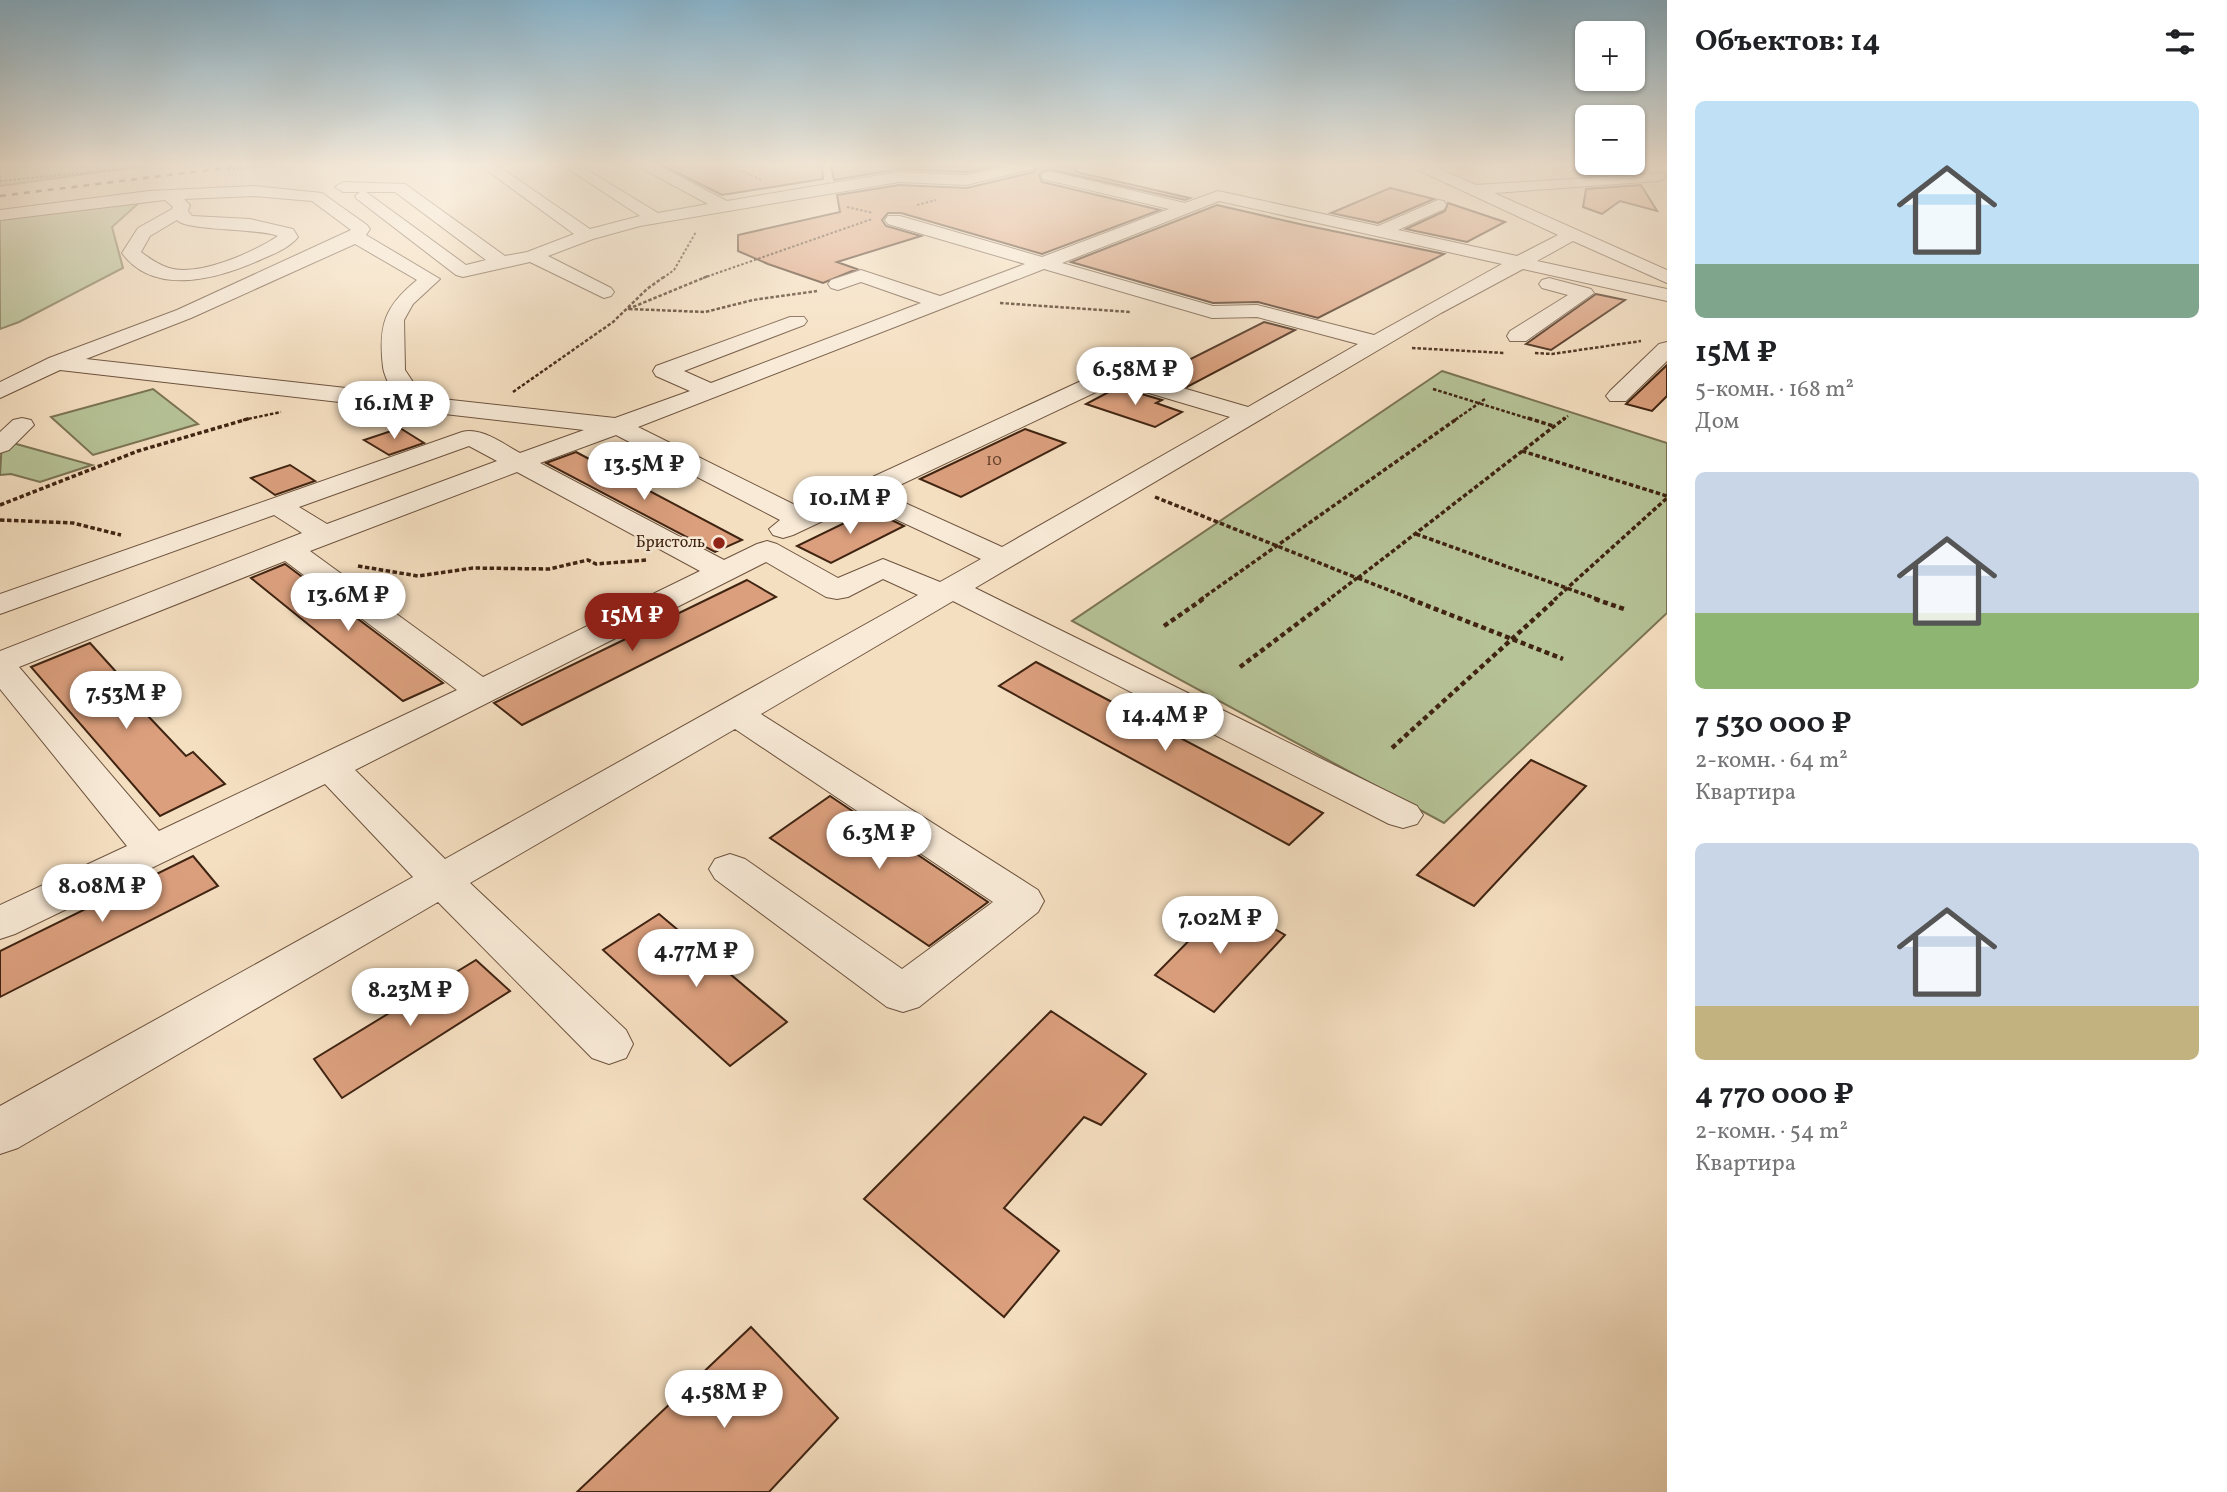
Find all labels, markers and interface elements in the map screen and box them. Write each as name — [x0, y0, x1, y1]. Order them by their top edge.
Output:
map controls — [1575, 21, 1645, 175]
button: + — [1575, 21, 1645, 91]
text: Объектов: 14 — [1695, 21, 1880, 63]
icon: filters — [2161, 23, 2199, 61]
button: − — [1575, 105, 1645, 175]
icon: home — [1884, 147, 2010, 273]
text: 15M ₽ — [1695, 332, 1777, 374]
pin: 6.58M ₽ — [1070, 348, 1200, 407]
text: 6.58M ₽ — [1092, 354, 1178, 386]
text: 5-комн. · 168 m² — [1695, 374, 1854, 406]
pin: 16.1M ₽ — [329, 382, 459, 441]
text: 16.1M ₽ — [354, 388, 434, 420]
text: Дом — [1695, 406, 1739, 438]
pin: 13.5M ₽ — [579, 442, 709, 502]
text: 13.5M ₽ — [604, 449, 684, 481]
house number: 10 — [986, 450, 1002, 472]
pin: 10.1M ₽ — [785, 476, 915, 536]
text: 10.1M ₽ — [809, 483, 891, 515]
icon: home — [1884, 518, 2010, 644]
place label: Бристоль — [636, 532, 705, 554]
marker: Бристоль — [711, 535, 727, 551]
pin: 13.6M ₽ — [283, 574, 413, 633]
text: 13.6M ₽ — [307, 580, 389, 612]
pin: 15M ₽ — [583, 594, 681, 653]
text: 15M ₽ — [601, 600, 663, 632]
pin: 7.53M ₽ — [61, 672, 191, 731]
text: 7.53M ₽ — [86, 678, 166, 710]
pin: 14.4M ₽ — [1100, 694, 1230, 753]
text: 14.4M ₽ — [1122, 700, 1208, 732]
text: 7 530 000 ₽ — [1695, 703, 1852, 745]
text: 2-комн. · 64 m² — [1695, 745, 1848, 777]
text: Квартира — [1695, 777, 1796, 809]
pin: 6.3M ₽ — [822, 812, 936, 871]
text: 6.3M ₽ — [842, 818, 916, 850]
pin: 8.08M ₽ — [37, 864, 167, 924]
text: 8.08M ₽ — [58, 871, 146, 903]
icon: home — [1884, 889, 2010, 1015]
pin: 7.02M ₽ — [1155, 897, 1285, 956]
text: 7.02M ₽ — [1178, 903, 1262, 935]
pin: 4.77M ₽ — [631, 930, 761, 989]
text: 4.77M ₽ — [654, 936, 738, 968]
pin: 8.23M ₽ — [345, 968, 475, 1028]
text: 8.23M ₽ — [368, 975, 452, 1007]
text: 4 770 000 ₽ — [1695, 1074, 1854, 1116]
text: 2-комн. · 54 m² — [1695, 1116, 1848, 1148]
text: Квартира — [1695, 1148, 1796, 1180]
pin: 4.58M ₽ — [659, 1370, 789, 1430]
text: 4.58M ₽ — [681, 1377, 767, 1409]

